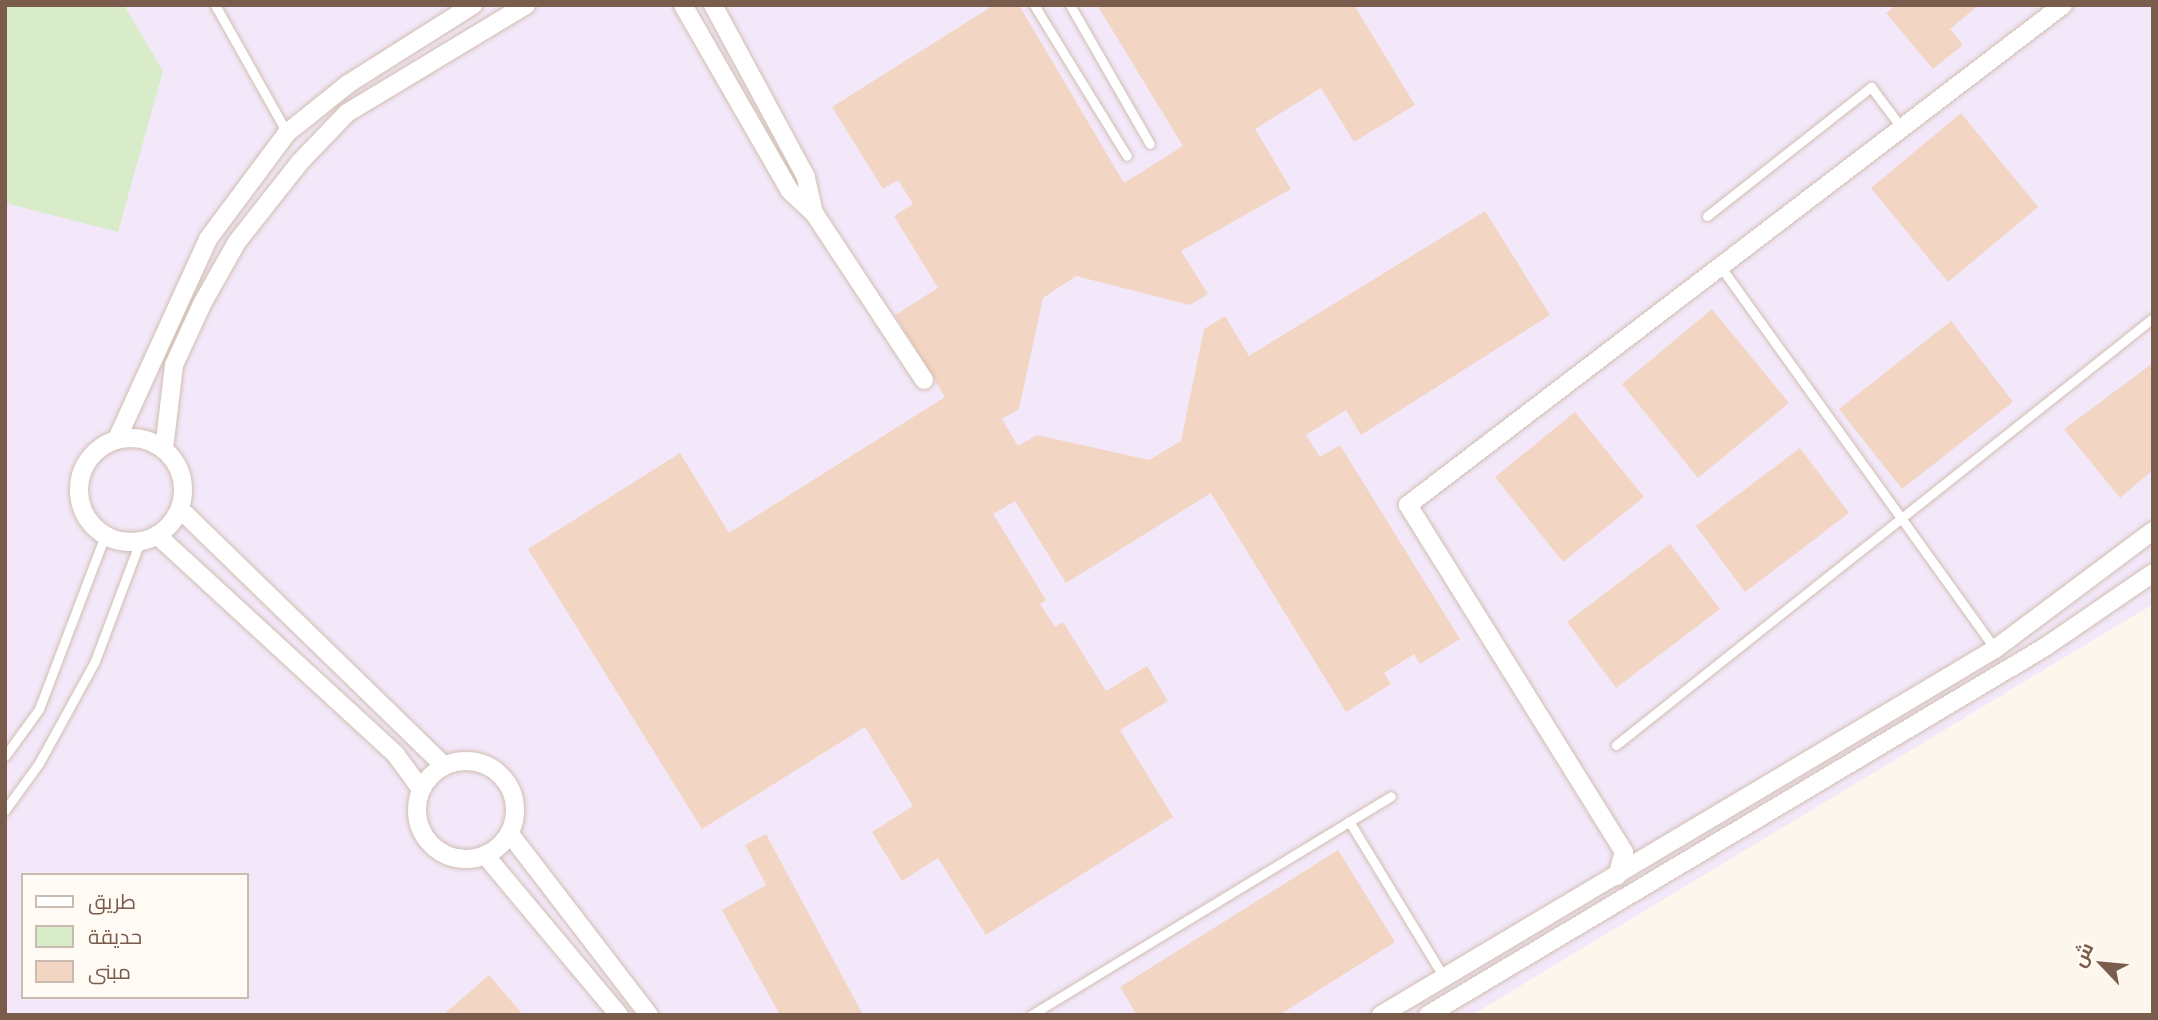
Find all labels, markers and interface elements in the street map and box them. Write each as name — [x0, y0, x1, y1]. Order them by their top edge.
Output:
legend — [21, 873, 248, 999]
text: طريق — [88, 889, 136, 915]
text: حديقة — [88, 924, 142, 950]
north arrow — [2067, 929, 2137, 999]
text: ش — [2067, 939, 2098, 971]
text: مبنى — [88, 959, 131, 985]

